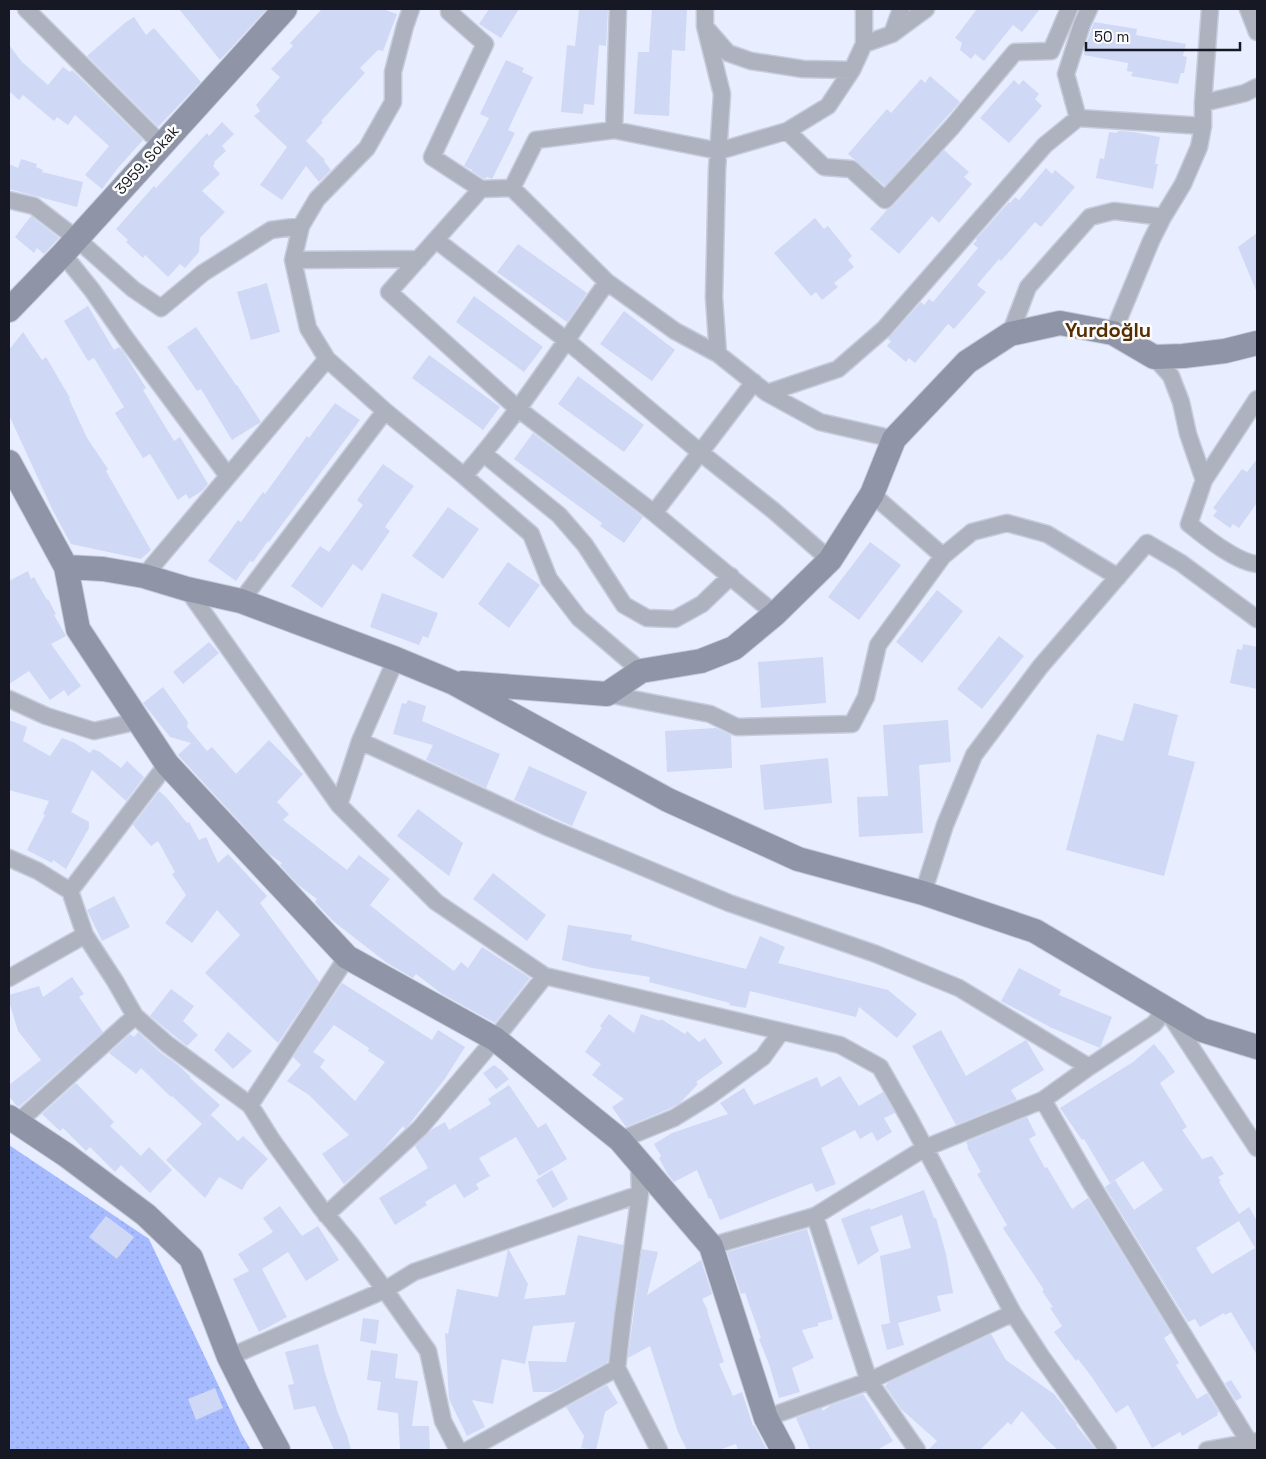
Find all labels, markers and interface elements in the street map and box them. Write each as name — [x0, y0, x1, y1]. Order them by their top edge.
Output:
scale bar — [1086, 20, 1240, 52]
text: 50 m — [1094, 27, 1129, 46]
street label: 3959. Sokak — [111, 121, 183, 198]
district label: Yurdoğlu — [1065, 317, 1151, 343]

